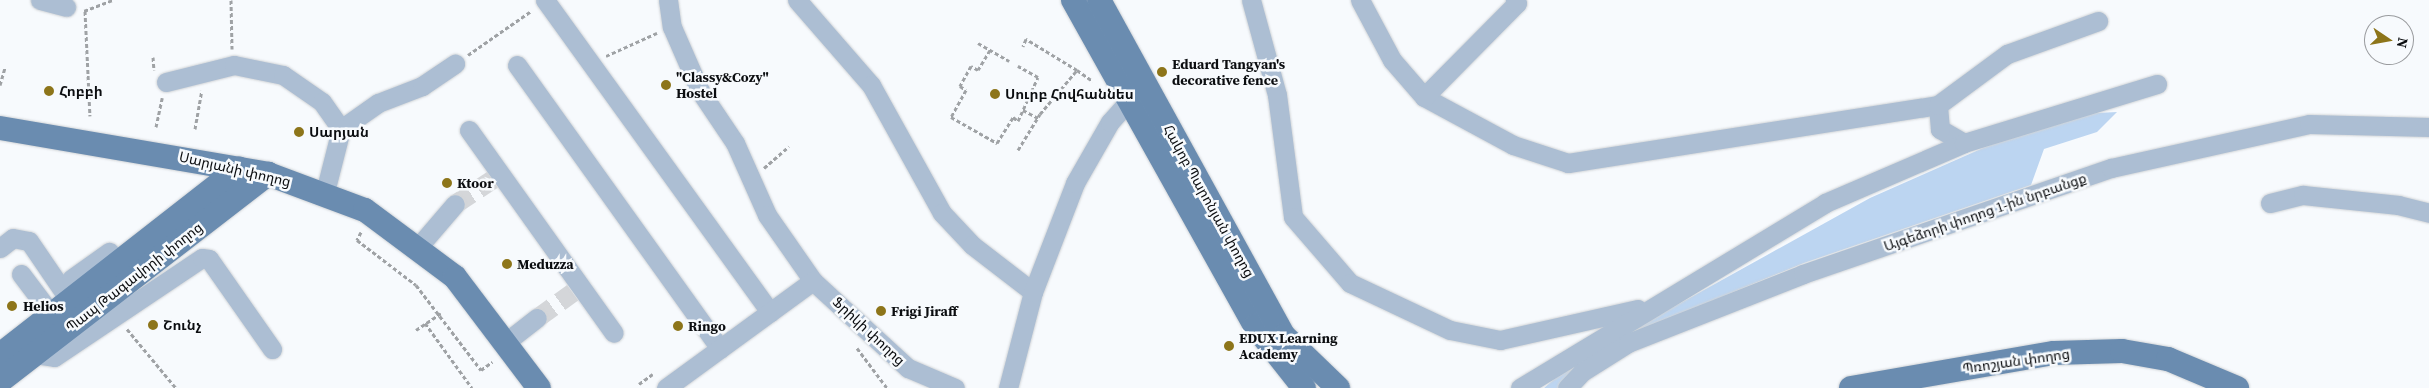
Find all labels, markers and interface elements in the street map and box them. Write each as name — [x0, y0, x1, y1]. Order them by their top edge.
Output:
north arrow — [2364, 15, 2414, 65]
text: N — [2392, 36, 2414, 50]
place label: Eduard Tangyan's decorative fence — [1172, 56, 1285, 88]
marker: Eduard Tangyan's decorative fence — [1156, 66, 1168, 78]
place label: "Classy&Cozy" Hostel — [676, 69, 769, 102]
marker: "Classy&Cozy" Hostel — [660, 79, 672, 91]
place label: Հոբբի — [59, 83, 103, 99]
marker: Հոբբի — [43, 85, 55, 97]
place label: Սուրբ Հովհաննես — [1005, 86, 1134, 102]
marker: Սուրբ Հովհաննես — [989, 88, 1001, 100]
street label: Հակոբ Պարոնյան փողոց — [1160, 122, 1258, 280]
place label: Սարյան — [309, 124, 369, 140]
marker: Սարյան — [293, 126, 305, 138]
street label: Սարյանի փողոց — [177, 148, 293, 190]
street label: Այգեձորի փողոց 1-ին նրբանցք — [1881, 169, 2089, 255]
place label: Ktoor — [457, 175, 494, 191]
marker: Ktoor — [441, 177, 453, 189]
street label: Պապ Թագավորի փողոց — [62, 218, 206, 336]
place label: Meduzza — [517, 256, 574, 272]
marker: Meduzza — [501, 258, 513, 270]
street label: Ֆրիկի փողոց — [829, 293, 909, 369]
place label: Helios — [23, 298, 64, 314]
marker: Helios — [5, 299, 19, 313]
place label: Frigi Jiraff — [891, 303, 957, 319]
marker: Frigi Jiraff — [875, 305, 887, 317]
place label: Շունչ — [163, 317, 201, 333]
place label: Ringo — [688, 318, 726, 334]
marker: Շունչ — [147, 319, 159, 331]
marker: Ringo — [672, 320, 684, 332]
place label: EDUX Learning Academy — [1239, 330, 1338, 362]
marker: EDUX Learning Academy — [1223, 340, 1235, 352]
street label: Պռոշյան փողոց — [1961, 345, 2071, 377]

